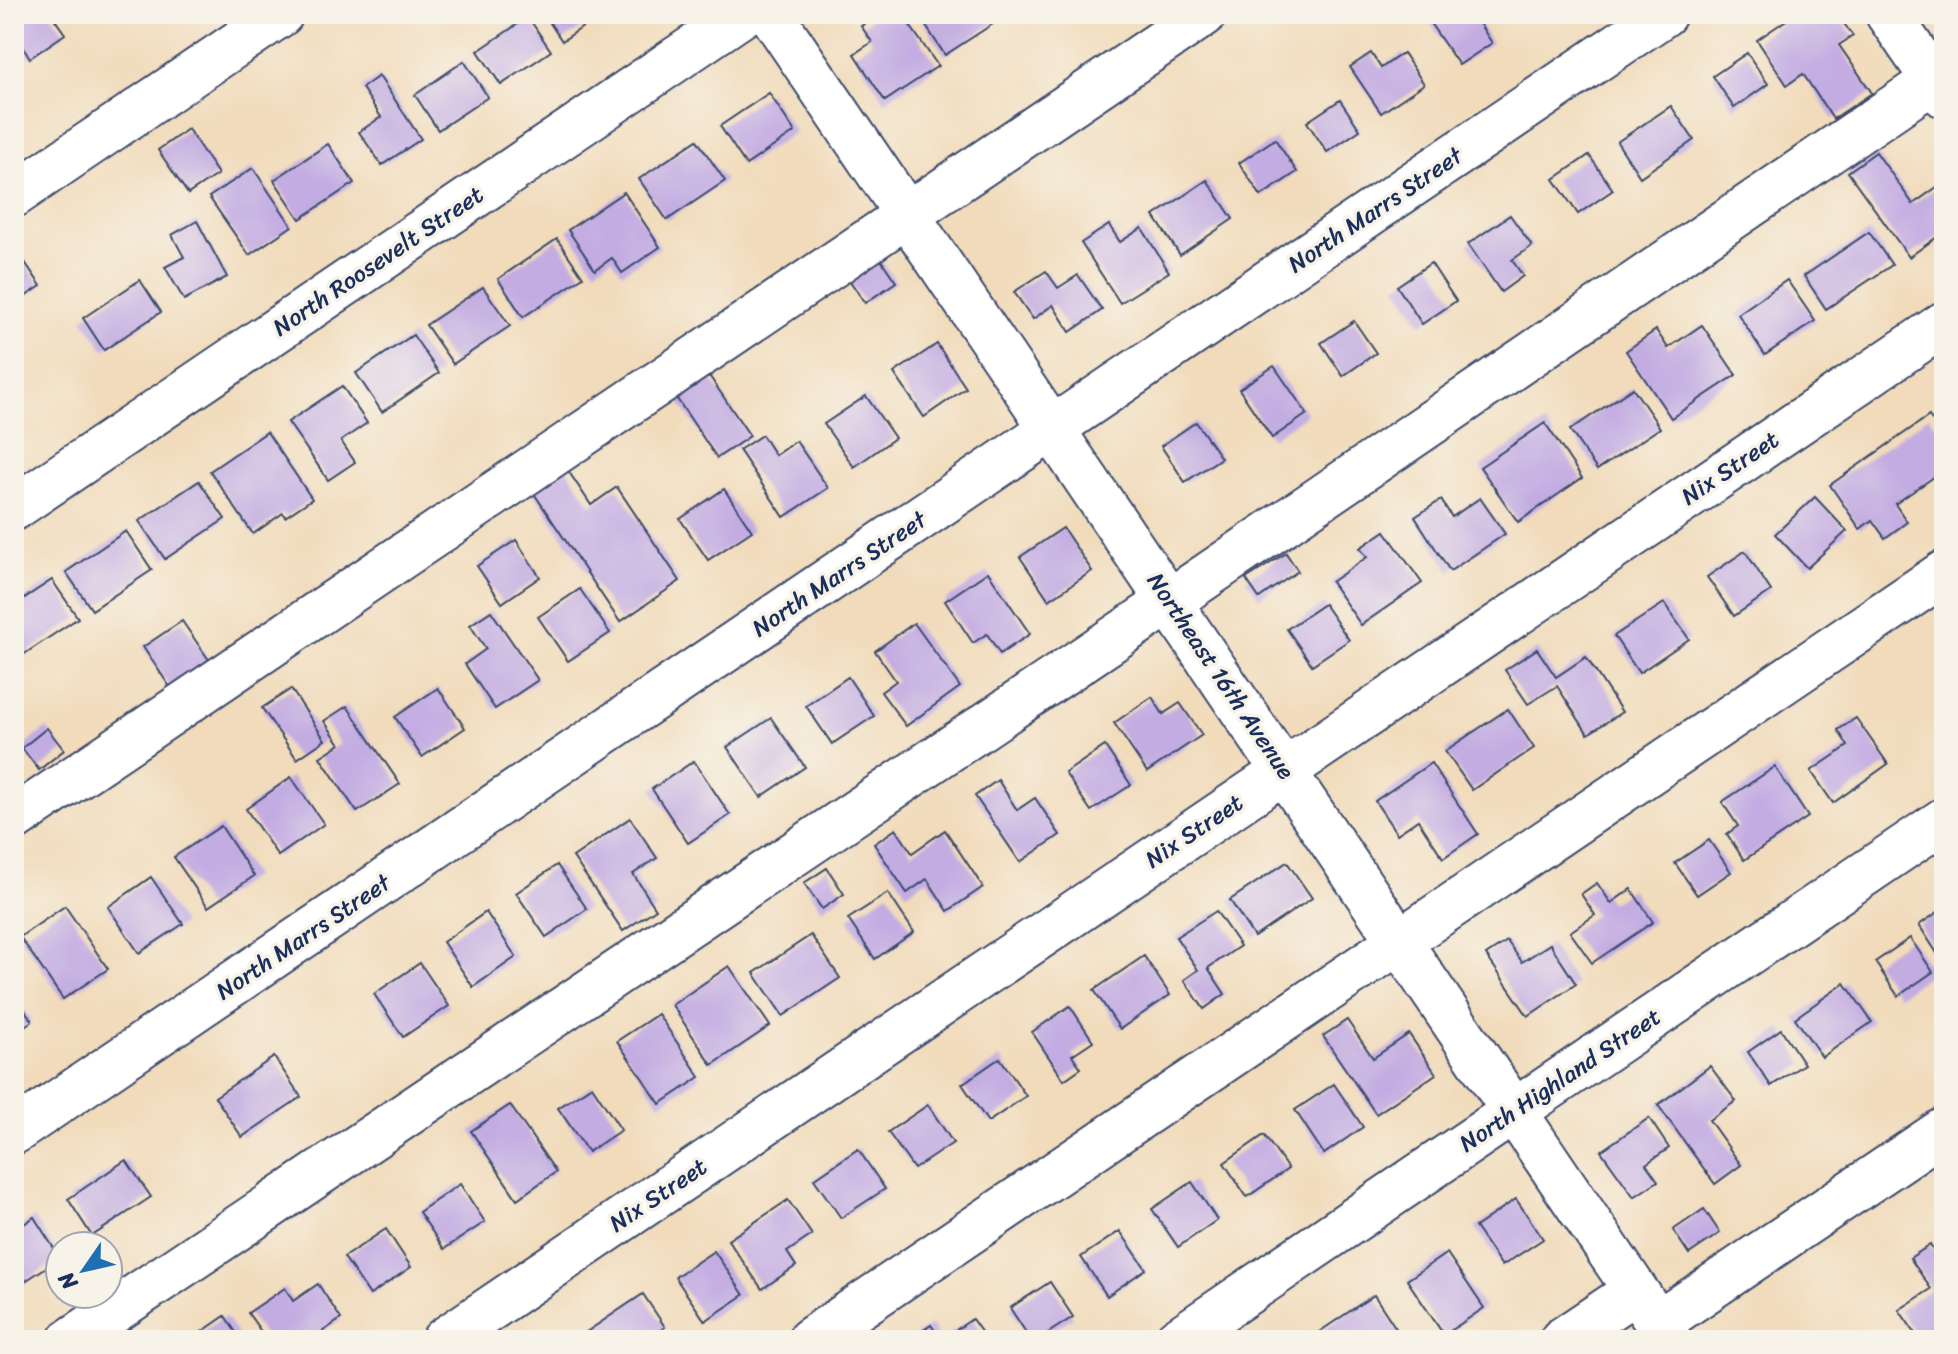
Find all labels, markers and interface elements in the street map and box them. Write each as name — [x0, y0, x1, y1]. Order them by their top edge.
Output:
street label: North Marrs Street — [1279, 135, 1472, 284]
street label: North Roosevelt Street — [264, 174, 492, 348]
street label: Nix Street — [1672, 419, 1788, 517]
street label: North Marrs Street — [743, 499, 936, 648]
street label: Northeast 16th Avenue — [1136, 564, 1307, 789]
street label: Nix Street — [1136, 782, 1252, 880]
street label: North Marrs Street — [207, 862, 400, 1011]
street label: North Highland Street — [1450, 996, 1670, 1164]
street label: Nix Street — [600, 1146, 716, 1244]
north arrow — [44, 1230, 124, 1310]
text: N — [47, 1263, 89, 1299]

